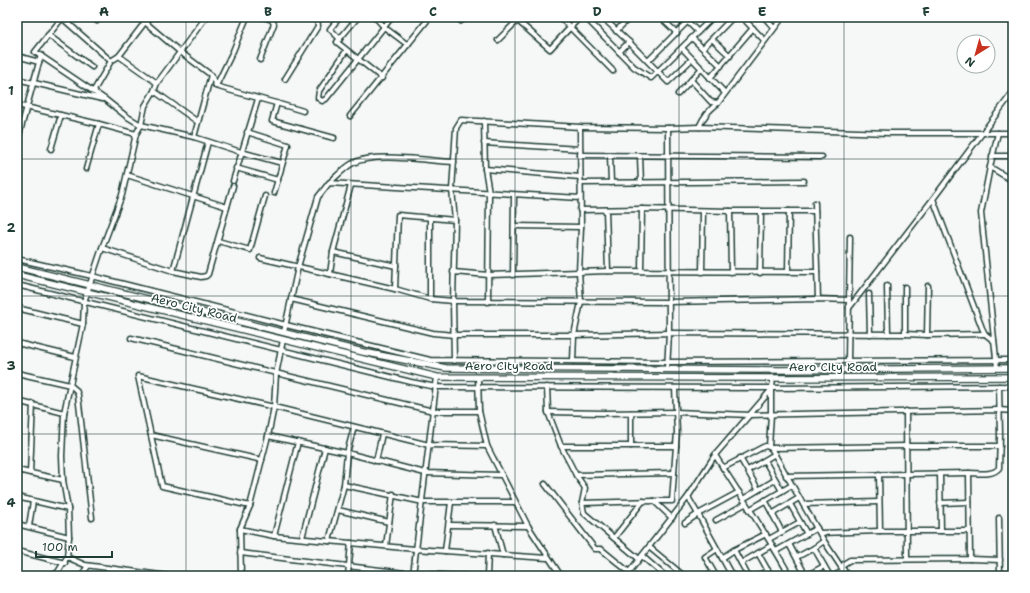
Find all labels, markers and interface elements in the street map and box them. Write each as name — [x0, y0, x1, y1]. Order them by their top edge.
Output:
text: A — [99, 3, 109, 20]
text: B — [264, 3, 272, 20]
text: C — [429, 3, 437, 20]
text: D — [592, 3, 602, 20]
text: E — [758, 3, 767, 20]
text: F — [922, 3, 930, 20]
north arrow — [956, 34, 996, 74]
text: N — [962, 53, 978, 70]
text: 1 — [8, 82, 14, 99]
text: 2 — [6, 219, 16, 236]
street label: Aero City Road — [149, 290, 239, 327]
text: 3 — [6, 357, 16, 374]
street label: Aero City Road — [465, 358, 554, 374]
street label: Aero City Road — [789, 359, 878, 375]
text: 4 — [6, 494, 16, 511]
scale bar — [36, 533, 112, 559]
text: 100 m — [42, 539, 78, 555]

